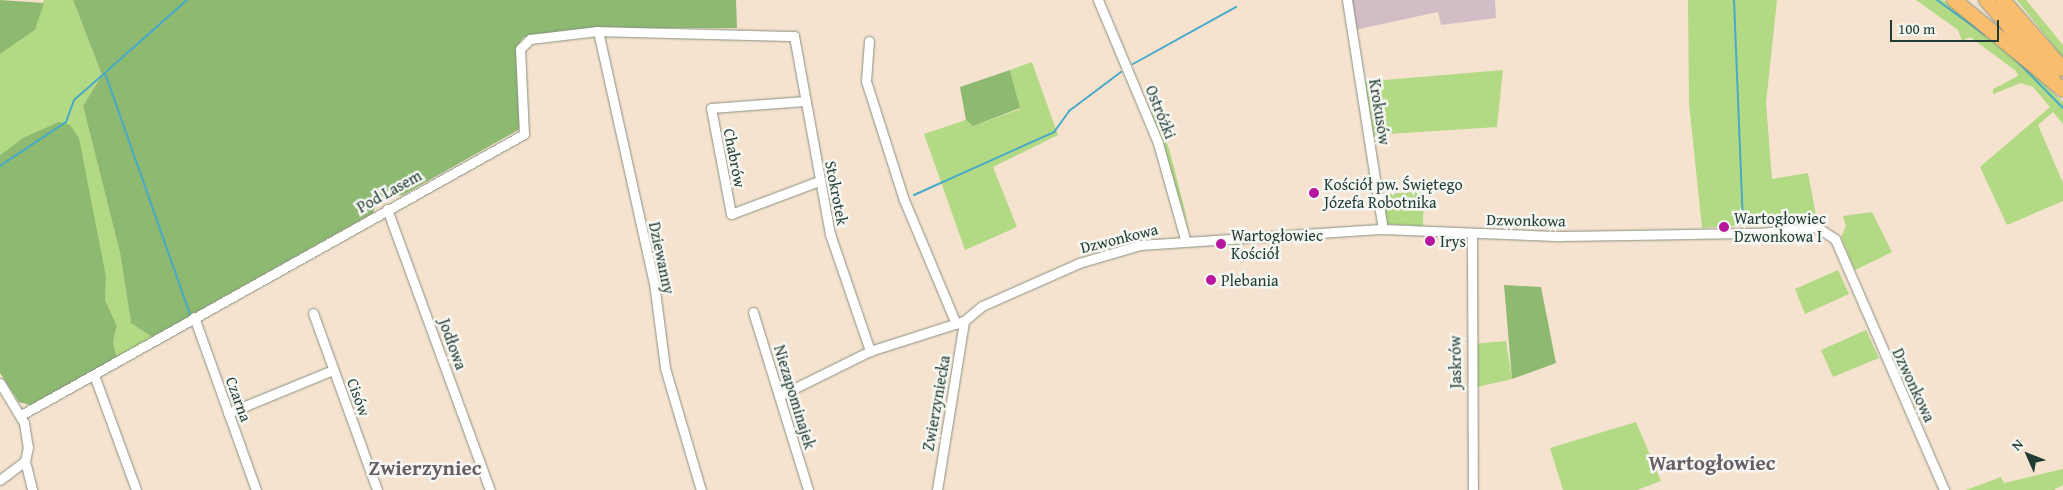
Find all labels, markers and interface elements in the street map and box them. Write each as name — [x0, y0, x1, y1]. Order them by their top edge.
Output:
scale bar — [1893, 10, 2002, 42]
text: 100 m — [1898, 18, 1935, 39]
street label: Krokusów — [1365, 78, 1395, 146]
street label: Ostróżki — [1142, 82, 1180, 142]
street label: Chabrów — [720, 127, 750, 189]
street label: Stokrotek — [821, 159, 853, 227]
street label: Pod Lasem — [353, 165, 425, 217]
place label: Kościół pw. Świętego Józefa Robotnika — [1324, 174, 1463, 212]
marker: Kościół pw. Świętego Józefa Robotnika — [1308, 187, 1320, 199]
place label: Wartogłowiec Dzwonkowa I — [1734, 208, 1826, 246]
street label: Dzwonkowa — [1486, 210, 1566, 230]
street label: Dzwonkowa — [1078, 219, 1160, 257]
street label: Dziewanny — [645, 220, 679, 296]
marker: Wartogłowiec Dzwonkowa I — [1718, 221, 1730, 233]
place label: Wartogłowiec Kościół — [1231, 225, 1323, 263]
place label: Irys — [1440, 231, 1466, 251]
marker: Irys — [1424, 235, 1436, 247]
marker: Wartogłowiec Kościół — [1215, 238, 1227, 250]
place label: Plebania — [1221, 270, 1278, 290]
marker: Plebania — [1205, 274, 1217, 286]
street label: Jodłowa — [435, 316, 471, 372]
street label: Jaskrów — [1445, 335, 1465, 389]
street label: Niezapominajek — [770, 343, 820, 451]
street label: Dzwonkowa — [1889, 345, 1939, 425]
street label: Zwierzyniecka — [918, 354, 954, 452]
street label: Czarna — [222, 374, 256, 424]
street label: Cisów — [343, 375, 375, 419]
north arrow — [2003, 430, 2053, 480]
text: N — [2007, 434, 2028, 455]
district label: Wartogłowiec — [1648, 450, 1776, 476]
district label: Zwierzyniec — [369, 455, 481, 481]

